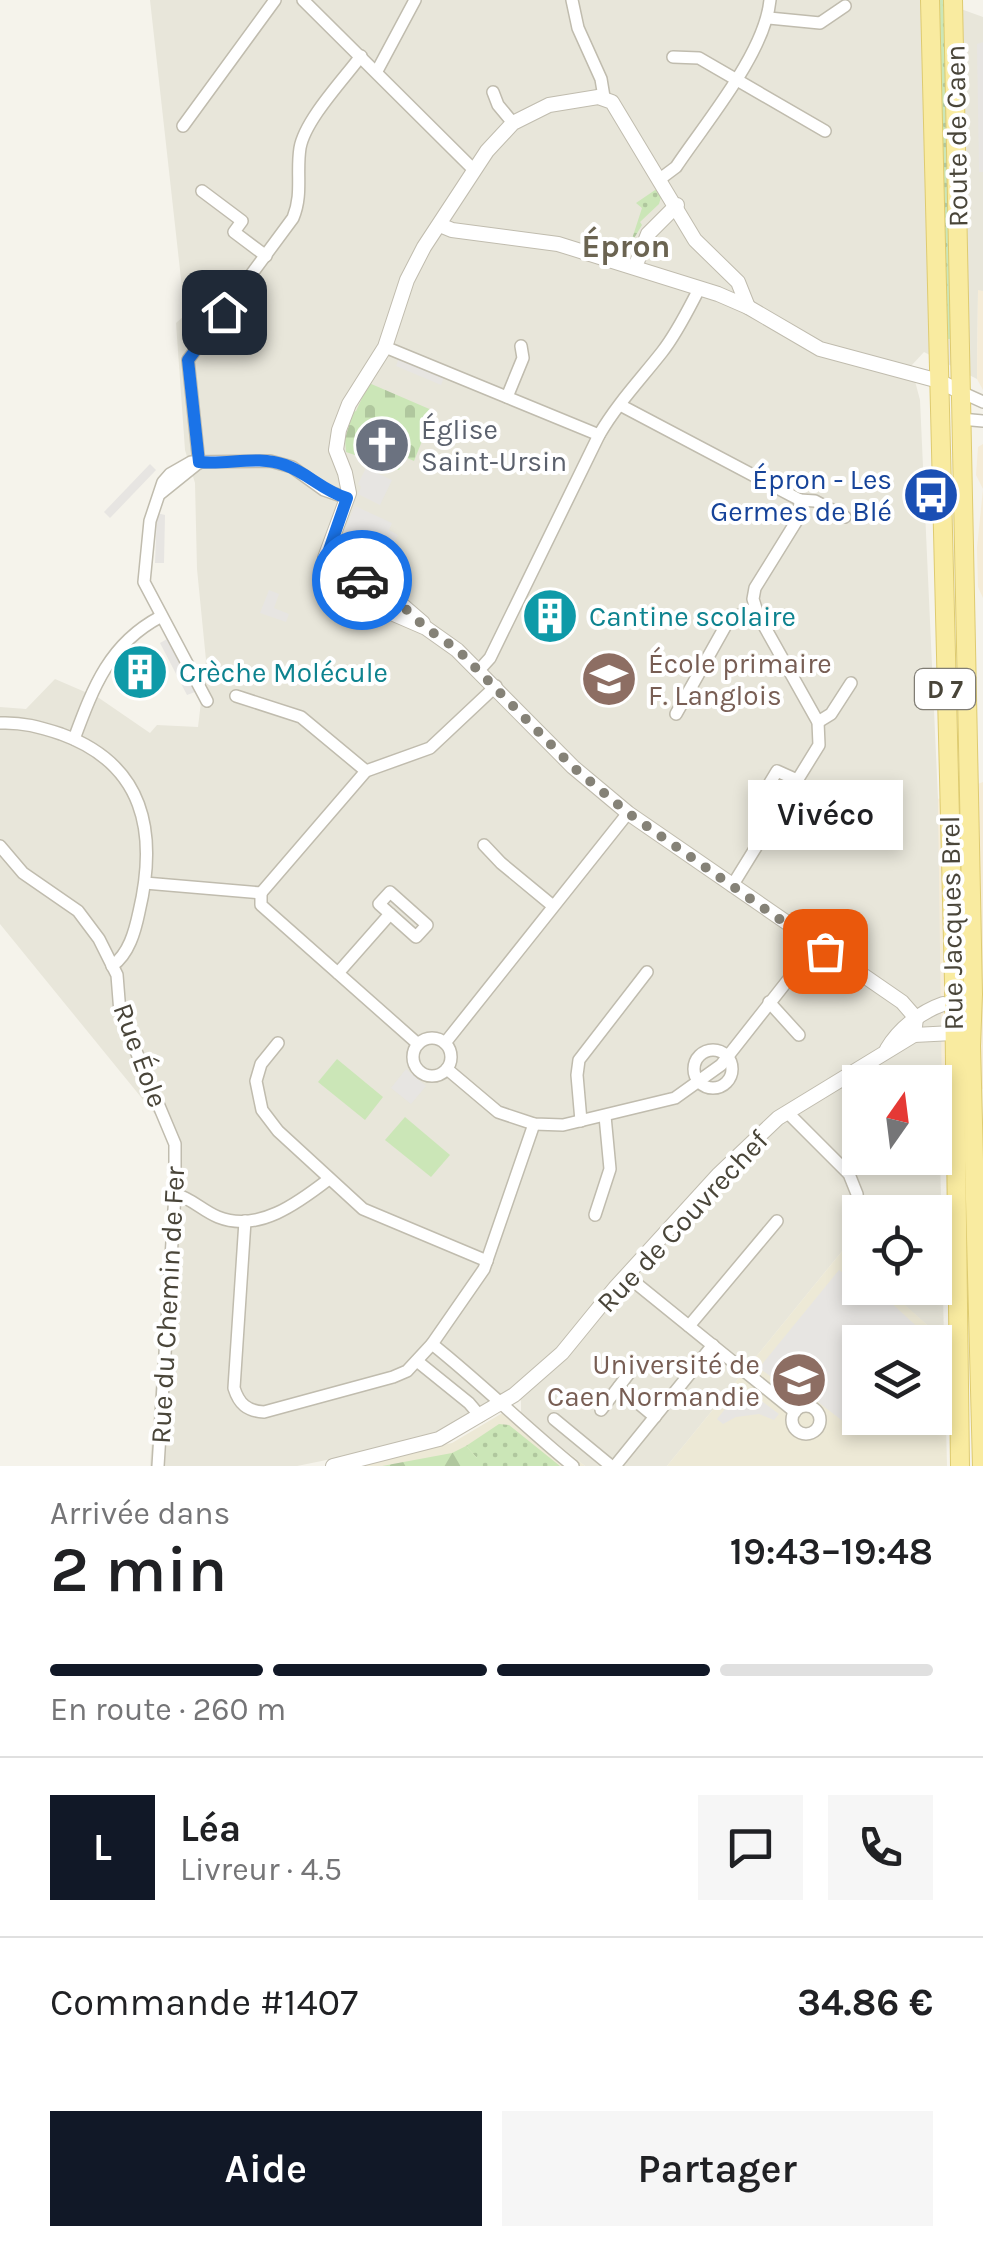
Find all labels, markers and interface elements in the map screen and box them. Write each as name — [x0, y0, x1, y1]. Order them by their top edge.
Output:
street label: Route de Caen — [938, 44, 975, 227]
district label: Épron — [582, 226, 670, 265]
pin — [182, 270, 267, 355]
icon: home — [197, 285, 252, 340]
place label: Église Saint-Ursin — [421, 412, 567, 478]
church icon: Église Saint-Ursin — [352, 415, 412, 475]
place label: Épron - Les Germes de Blé — [710, 462, 892, 528]
bus stop icon: Épron - Les Germes de Blé — [901, 465, 961, 525]
courier — [312, 530, 412, 630]
icon: car — [335, 553, 390, 608]
building icon: Cantine scolaire — [520, 586, 580, 646]
place label: Cantine scolaire — [589, 600, 796, 633]
building icon: Crèche Molécule — [110, 642, 170, 702]
place label: École primaire F. Langlois — [648, 646, 832, 712]
school or university icon: École primaire F. Langlois — [579, 649, 639, 709]
place label: Crèche Molécule — [179, 656, 388, 689]
road number: D 7 — [915, 669, 975, 709]
callout: Vivéco — [748, 781, 902, 851]
text: Vivéco — [777, 796, 874, 833]
street label: Rue Jacques Brel — [933, 815, 970, 1031]
pin — [783, 909, 868, 994]
icon: bag — [798, 924, 853, 979]
street label: Rue Éole — [106, 998, 176, 1112]
north arrow — [842, 1065, 952, 1175]
map controls — [842, 1065, 952, 1435]
street label: Rue de Couvrechef — [590, 1123, 775, 1319]
street label: Rue du Chemin de Fer — [144, 1165, 191, 1445]
button: locate — [842, 1195, 952, 1305]
button: layers — [842, 1325, 952, 1435]
place label: Université de Caen Normandie — [547, 1348, 760, 1413]
school or university icon: Université de Caen Normandie — [769, 1350, 829, 1410]
text: Arrivée dans — [50, 1495, 230, 1532]
text: 19:43–19:48 — [730, 1529, 933, 1574]
text: 2 min — [50, 1531, 227, 1607]
text: En route · 260 m — [50, 1691, 286, 1728]
button: chat — [698, 1795, 803, 1900]
button: phone — [828, 1795, 933, 1900]
text: Léa — [180, 1806, 241, 1851]
text: L — [93, 1825, 112, 1870]
text: Livreur · 4.5 — [180, 1851, 342, 1888]
text: Commande #1407 — [50, 1980, 358, 2025]
text: 34.86 € — [797, 1980, 933, 2025]
button: Aide — [50, 2111, 482, 2226]
button: Partager — [502, 2111, 933, 2226]

